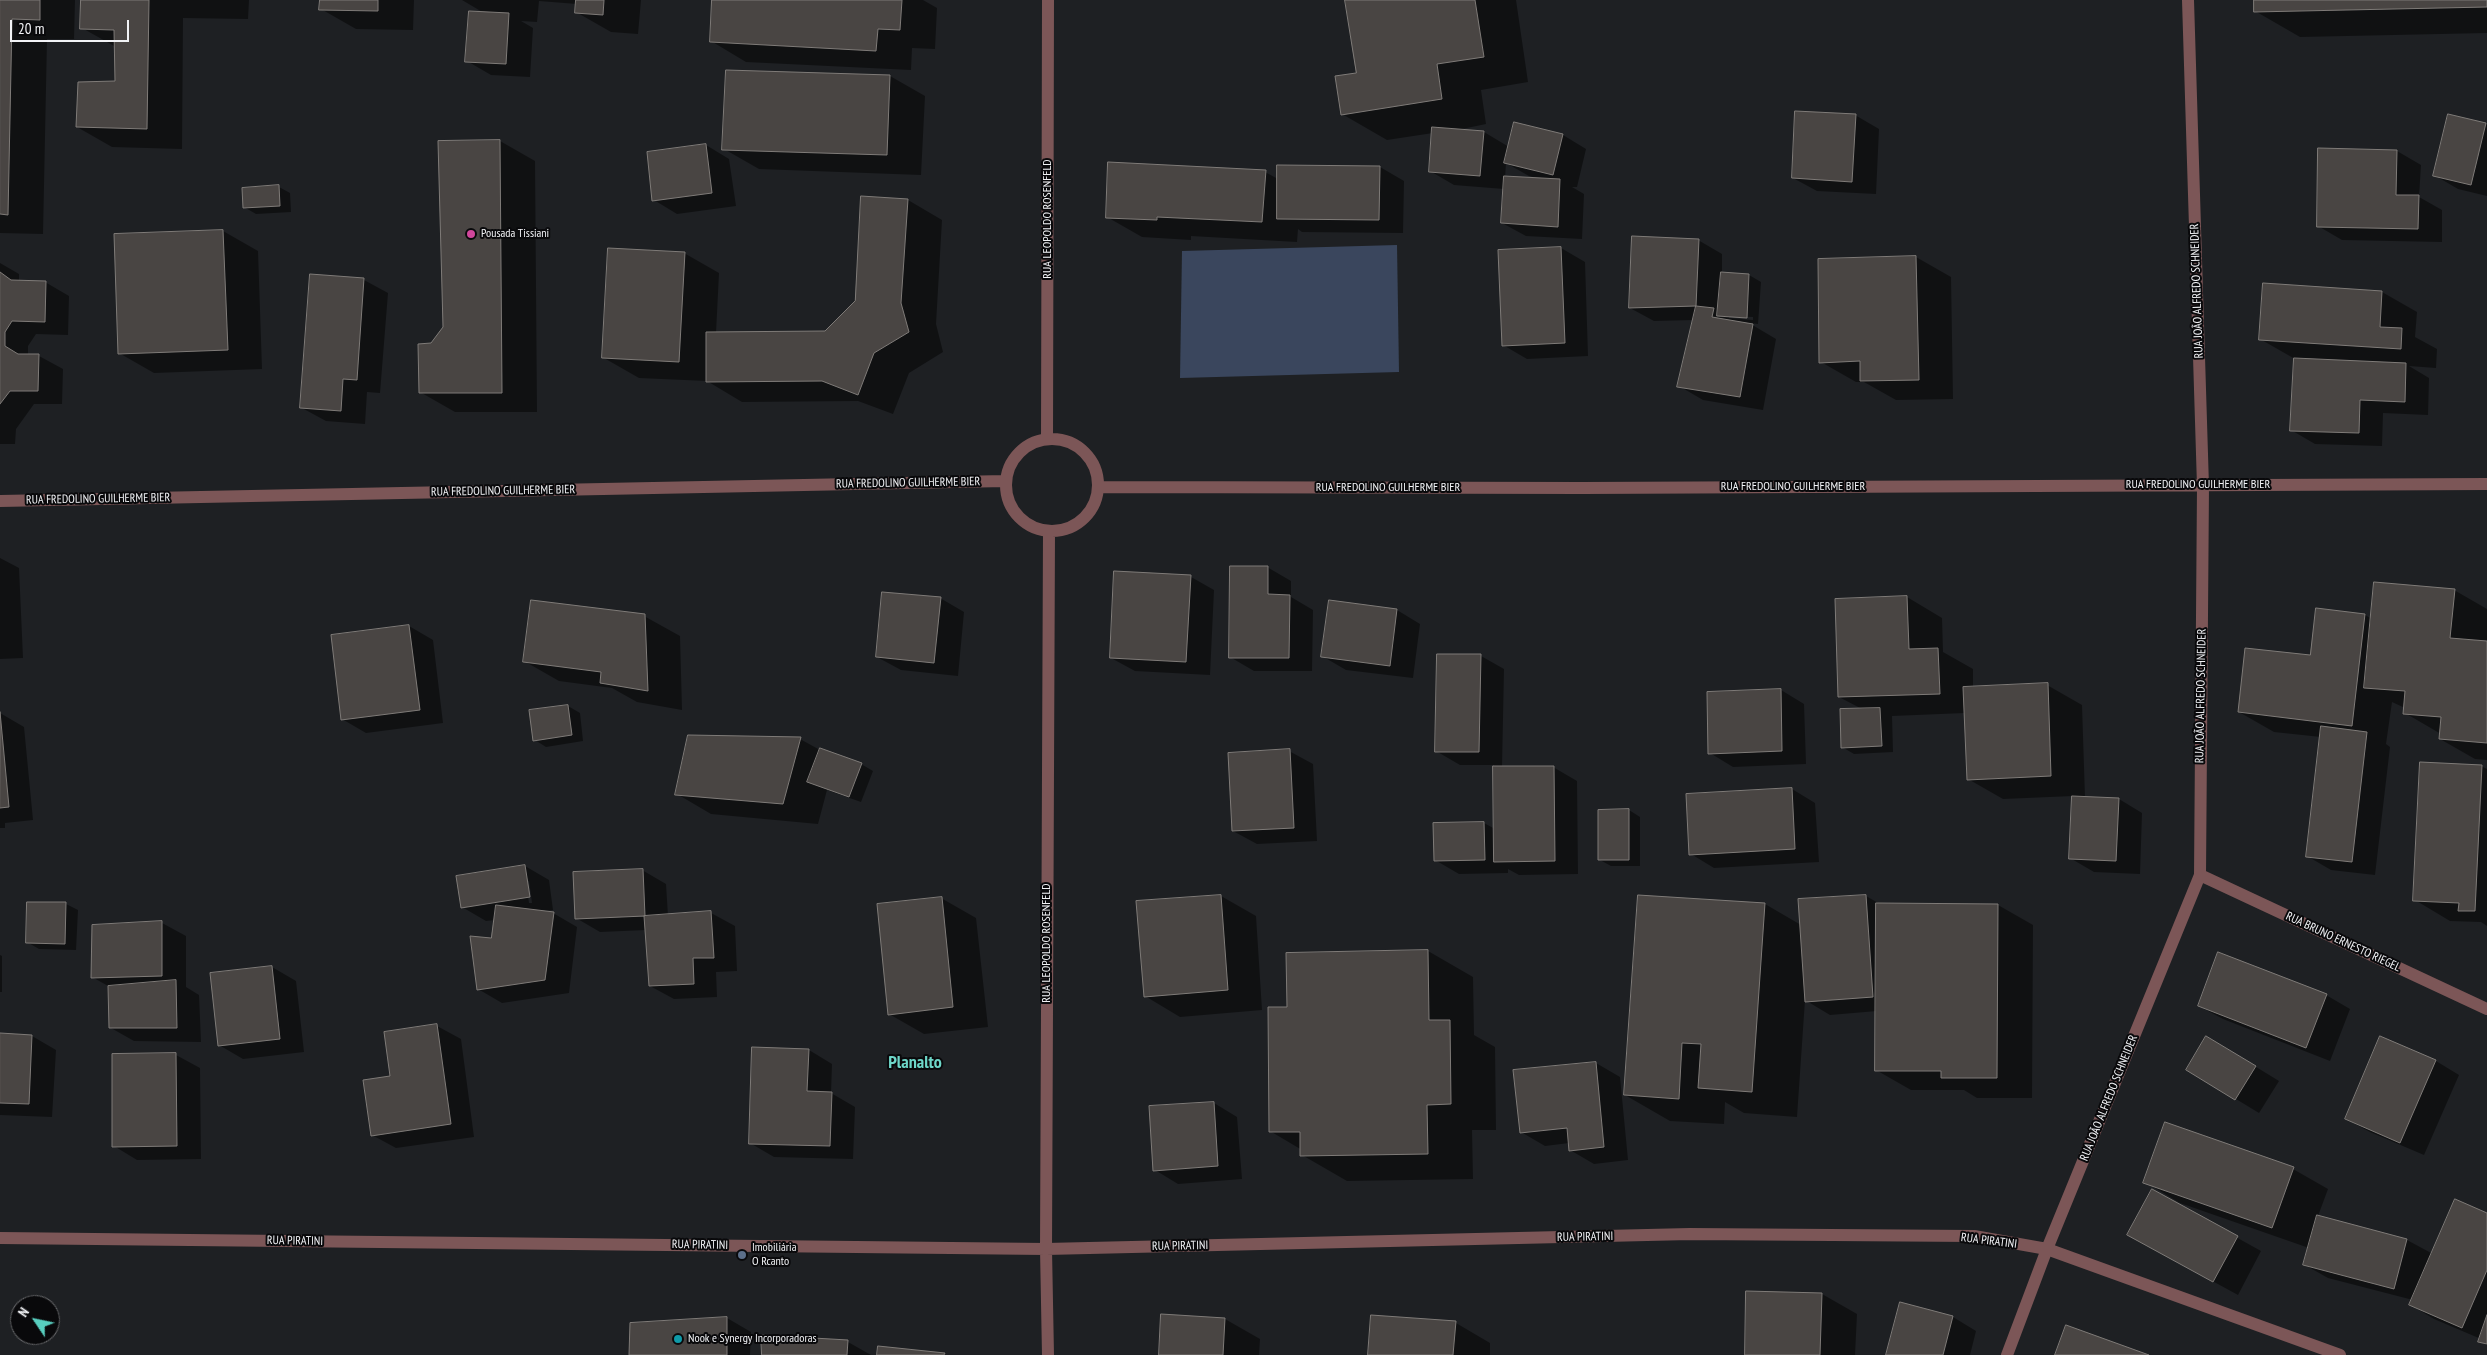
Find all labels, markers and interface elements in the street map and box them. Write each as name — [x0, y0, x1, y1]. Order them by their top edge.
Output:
scale bar — [12, 10, 131, 42]
text: 20 m — [18, 19, 44, 38]
street label: RUA LEOPOLDO ROSENFELD — [1041, 159, 1055, 279]
street label: RUA JOÃO ALFREDO SCHNEIDER — [2187, 223, 2207, 359]
place label: Pousada Tissiani — [481, 227, 549, 241]
marker: Pousada Tissiani — [465, 228, 477, 240]
street label: RUA FREDOLINO GUILHERME BIER — [836, 475, 980, 491]
street label: RUA FREDOLINO GUILHERME BIER — [2126, 478, 2270, 492]
street label: RUA FREDOLINO GUILHERME BIER — [1721, 480, 1865, 494]
street label: RUA FREDOLINO GUILHERME BIER — [1316, 481, 1460, 495]
street label: RUA FREDOLINO GUILHERME BIER — [431, 483, 575, 499]
street label: RUA FREDOLINO GUILHERME BIER — [26, 491, 170, 507]
street label: RUA JOÃO ALFREDO SCHNEIDER — [2193, 629, 2209, 763]
street label: RUA LEOPOLDO ROSENFELD — [1040, 883, 1054, 1003]
street label: RUA BRUNO ERNESTO RIEGEL — [2283, 909, 2403, 975]
street label: RUA JOÃO ALFREDO SCHNEIDER — [2077, 1033, 2141, 1163]
district label: Planalto — [888, 1052, 942, 1074]
street label: RUA PIRATINI — [1557, 1229, 1613, 1245]
street label: RUA PIRATINI — [1960, 1230, 2018, 1252]
street label: RUA PIRATINI — [267, 1233, 323, 1249]
street label: RUA PIRATINI — [672, 1237, 728, 1253]
street label: RUA PIRATINI — [1152, 1238, 1208, 1254]
place label: Imobiliária O Rcanto — [752, 1241, 796, 1269]
marker: Imobiliária O Rcanto — [736, 1249, 748, 1261]
north arrow — [10, 1295, 60, 1345]
text: N — [14, 1304, 33, 1320]
place label: Nook e Synergy Incorporadoras — [688, 1332, 817, 1346]
marker: Nook e Synergy Incorporadoras — [672, 1333, 684, 1345]

